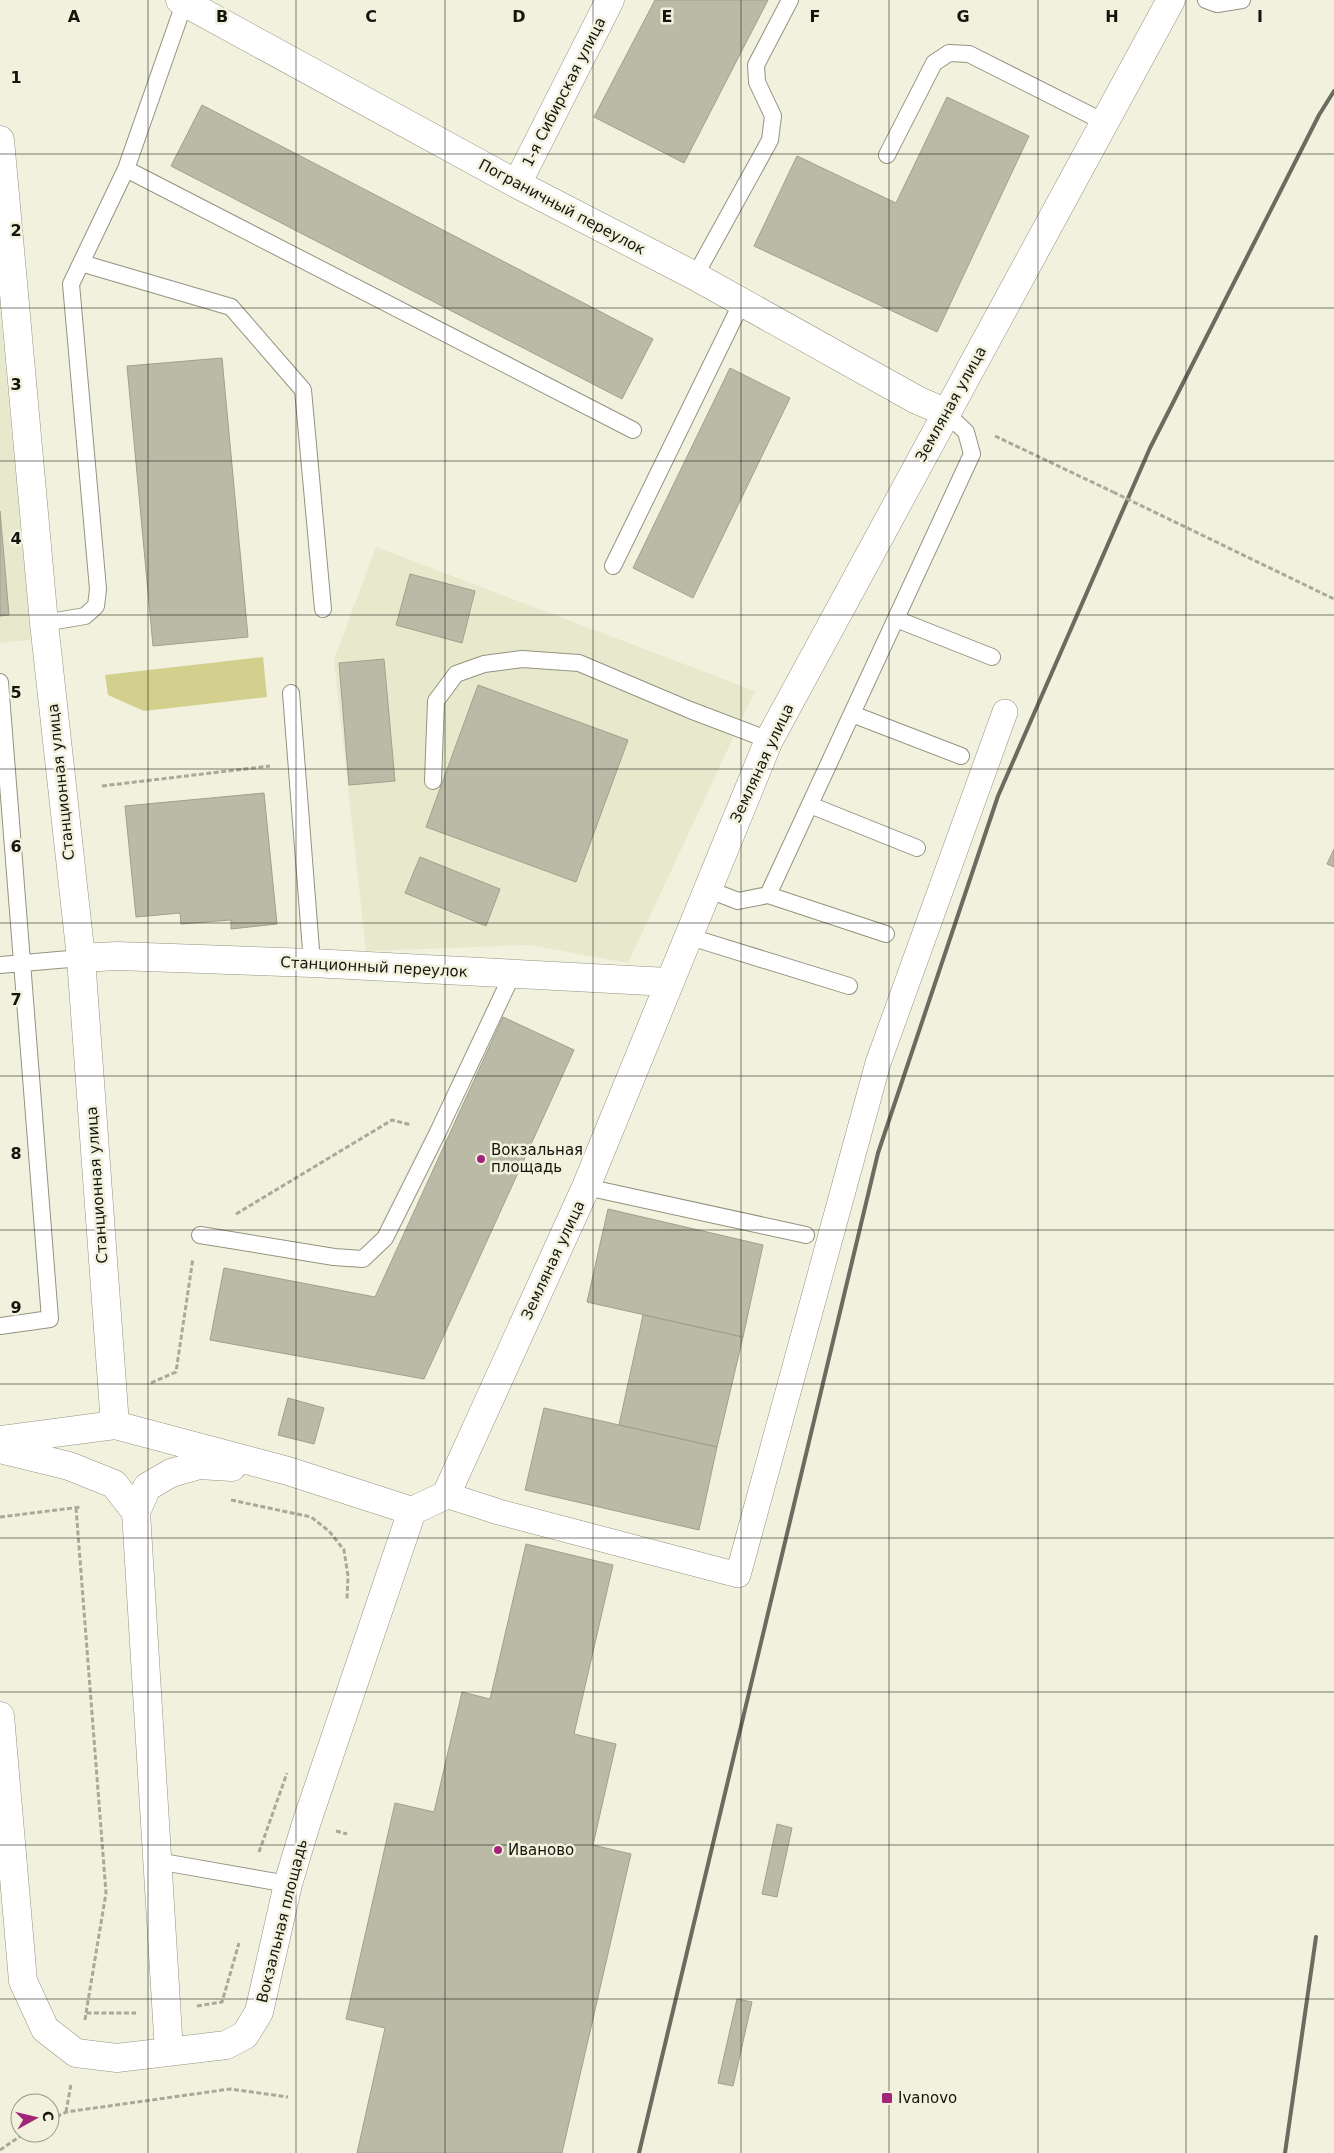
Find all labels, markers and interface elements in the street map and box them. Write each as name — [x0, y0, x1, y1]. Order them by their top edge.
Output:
text: A — [68, 7, 81, 26]
text: B — [216, 7, 228, 26]
text: C — [365, 7, 377, 26]
text: D — [512, 7, 526, 26]
text: E — [662, 7, 672, 26]
text: F — [810, 7, 820, 26]
text: G — [956, 7, 970, 26]
text: H — [1105, 7, 1119, 26]
text: I — [1257, 7, 1263, 26]
street label: 1-я Сибирская улица — [518, 14, 610, 170]
text: 1 — [10, 68, 22, 87]
street label: Пограничный переулок — [476, 155, 648, 259]
text: 2 — [10, 221, 22, 240]
street label: Земляная улица — [912, 343, 990, 465]
text: 3 — [10, 375, 22, 394]
text: 4 — [10, 529, 22, 548]
text: 5 — [10, 683, 22, 702]
street label: Земляная улица — [727, 701, 797, 825]
street label: Станционная улица — [44, 703, 78, 861]
text: 6 — [10, 837, 22, 856]
street label: Станционный переулок — [280, 953, 468, 981]
text: 7 — [10, 990, 22, 1009]
street label: Станционная улица — [83, 1106, 111, 1264]
place label: Вокзальная площадь — [491, 1141, 583, 1176]
text: 8 — [10, 1144, 22, 1163]
marker: Вокзальная площадь — [475, 1153, 487, 1165]
street label: Земляная улица — [518, 1198, 588, 1322]
text: 9 — [10, 1298, 22, 1317]
street label: Вокзальная площадь — [253, 1837, 311, 2005]
place label: Иваново — [508, 1841, 574, 1859]
marker: Иваново — [492, 1844, 504, 1856]
place label: Ivanovo — [898, 2089, 957, 2107]
marker: Ivanovo — [880, 2091, 894, 2105]
north arrow — [10, 2093, 60, 2143]
text: С — [39, 2110, 57, 2122]

